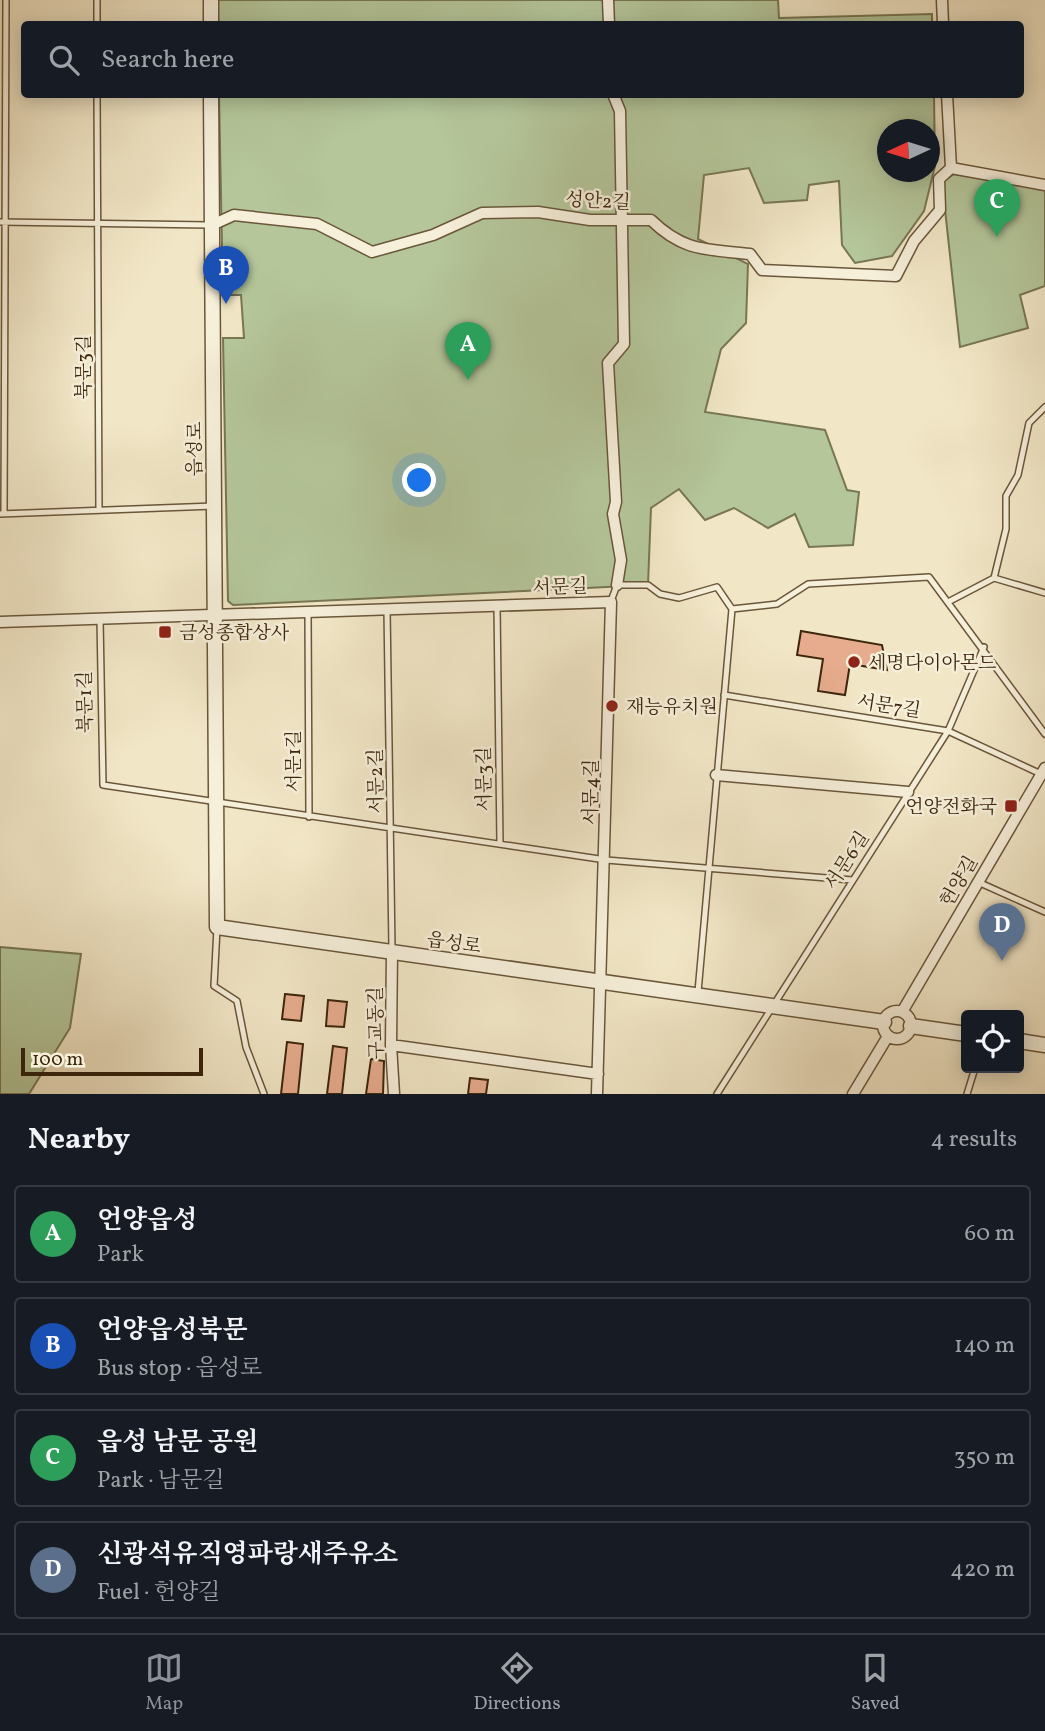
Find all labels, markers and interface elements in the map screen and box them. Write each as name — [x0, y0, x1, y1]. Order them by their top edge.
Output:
search box — [21, 21, 1024, 98]
icon: search — [45, 41, 83, 79]
text: Search here — [101, 42, 234, 78]
north arrow — [877, 119, 940, 182]
pin: C — [974, 179, 1020, 237]
street label: 성안2길 — [565, 187, 631, 217]
pin: B — [203, 246, 249, 304]
pin: A — [445, 322, 491, 380]
street label: 북문3길 — [72, 335, 98, 399]
street label: 읍성로 — [183, 421, 209, 477]
your location — [402, 463, 436, 497]
street label: 서문길 — [532, 574, 588, 602]
place label: 금성종합상사 — [179, 621, 290, 647]
marker: 금성종합상사 — [157, 624, 173, 640]
place label: 세명다이아몬드 — [868, 651, 996, 677]
marker: 세명다이아몬드 — [846, 654, 862, 670]
street label: 북문1길 — [72, 671, 100, 733]
street label: 서문7길 — [855, 689, 922, 725]
place label: 재능유치원 — [626, 695, 718, 721]
marker: 재능유치원 — [604, 698, 620, 714]
street label: 서문1길 — [282, 730, 308, 792]
street label: 서문3길 — [471, 746, 499, 812]
street label: 서문2길 — [363, 748, 391, 814]
street label: 서문4길 — [578, 759, 606, 825]
place label: 언양전화국 — [905, 795, 997, 821]
marker: 언양전화국 — [1003, 798, 1019, 814]
street label: 서문6길 — [819, 827, 876, 895]
street label: 헌양길 — [935, 852, 985, 912]
pin: D — [979, 903, 1025, 961]
street label: 읍성로 — [425, 927, 483, 961]
street label: 구교동길 — [363, 986, 391, 1060]
map controls — [961, 1010, 1024, 1073]
button: locate — [961, 1010, 1024, 1073]
scale bar — [21, 1045, 203, 1077]
text: 100 m — [32, 1047, 83, 1073]
text: Nearby — [28, 1119, 130, 1161]
text: 4 results — [931, 1124, 1017, 1156]
text: 언양읍성 — [97, 1203, 197, 1239]
text: A — [45, 1218, 61, 1250]
text: 60 m — [965, 1218, 1015, 1250]
text: Park — [97, 1239, 144, 1271]
text: 언양읍성북문 — [97, 1313, 248, 1349]
text: B — [45, 1330, 61, 1362]
text: 140 m — [954, 1330, 1015, 1362]
text: Bus stop · 읍성로 — [97, 1353, 262, 1385]
text: 읍성 남문 공원 — [97, 1425, 258, 1461]
text: C — [46, 1442, 60, 1474]
text: 350 m — [954, 1442, 1015, 1474]
text: Park · 남문길 — [97, 1465, 224, 1497]
text: 신광석유직영파랑새주유소 — [97, 1537, 398, 1573]
text: D — [45, 1554, 61, 1586]
text: 420 m — [950, 1554, 1015, 1586]
text: Fuel · 헌양길 — [97, 1577, 220, 1609]
tab: Map — [145, 1649, 183, 1717]
tab: Directions — [474, 1649, 561, 1717]
tab: Saved — [851, 1649, 900, 1717]

